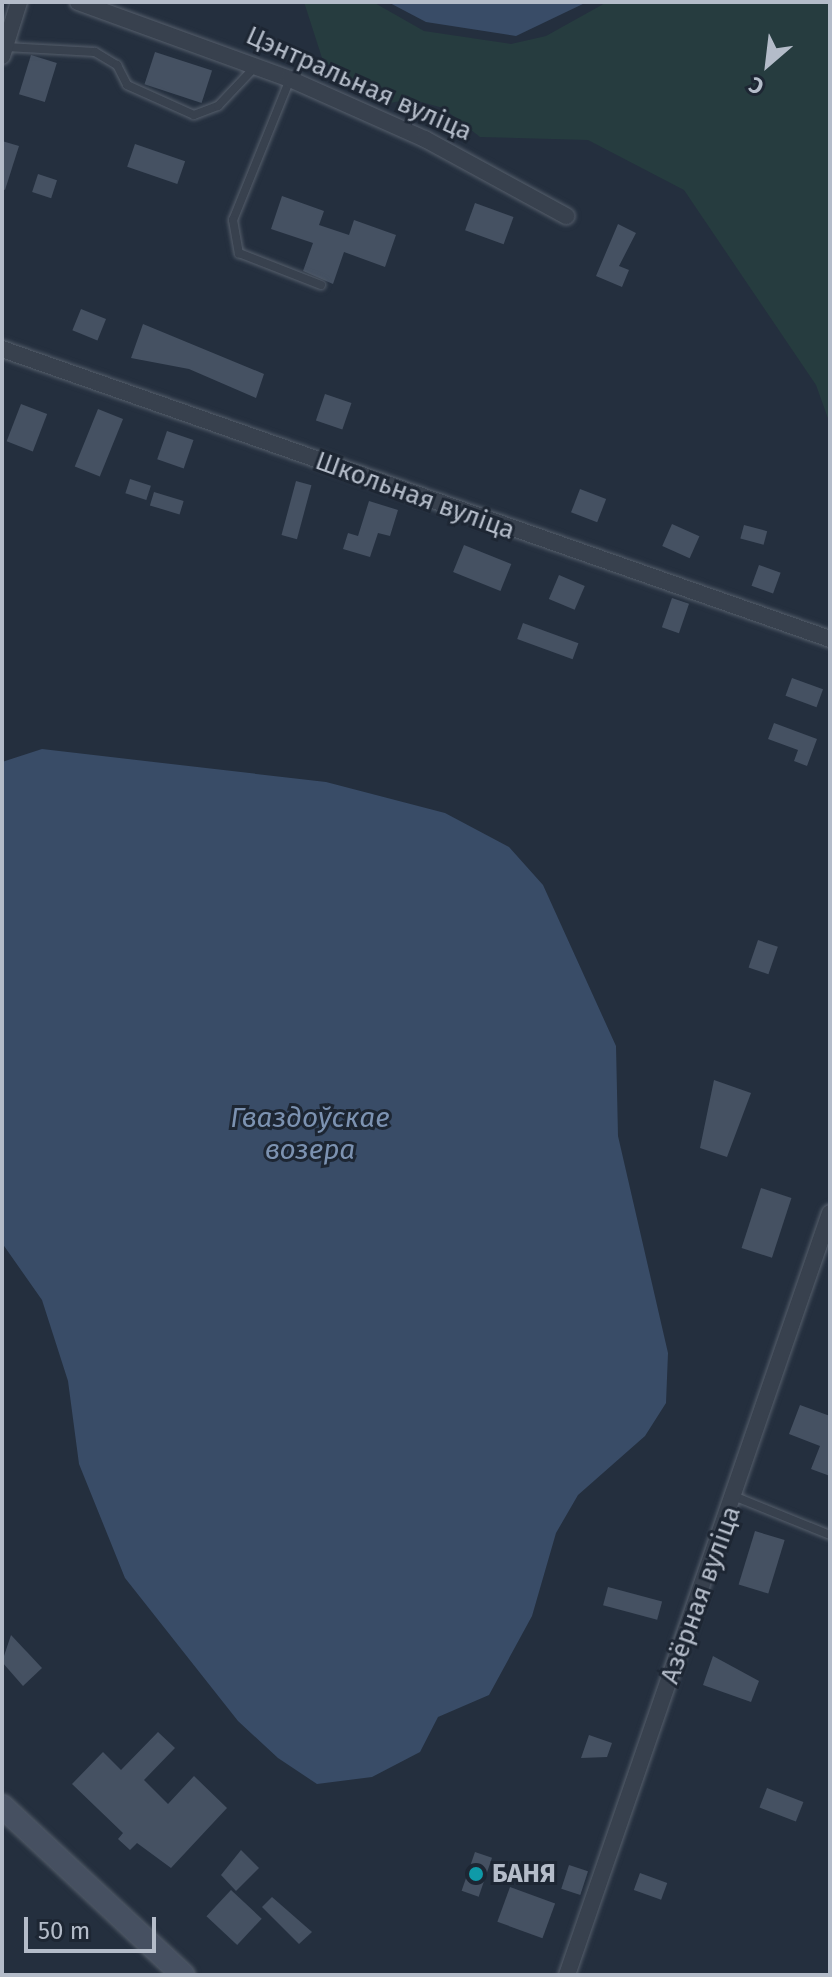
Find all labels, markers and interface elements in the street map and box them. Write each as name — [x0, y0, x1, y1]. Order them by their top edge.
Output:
street label: Цэнтральная вуліца — [241, 20, 477, 148]
north arrow — [728, 24, 808, 104]
text: С — [745, 71, 768, 101]
street label: Школьная вуліца — [311, 445, 519, 547]
water label: Гваздоўскае возера — [230, 1101, 390, 1167]
street label: Азёрная вуліца — [654, 1502, 748, 1688]
place label: БАНЯ — [492, 1858, 556, 1890]
marker: БАНЯ — [467, 1865, 485, 1883]
scale bar — [28, 1901, 160, 1951]
text: 50 m — [38, 1917, 90, 1945]

